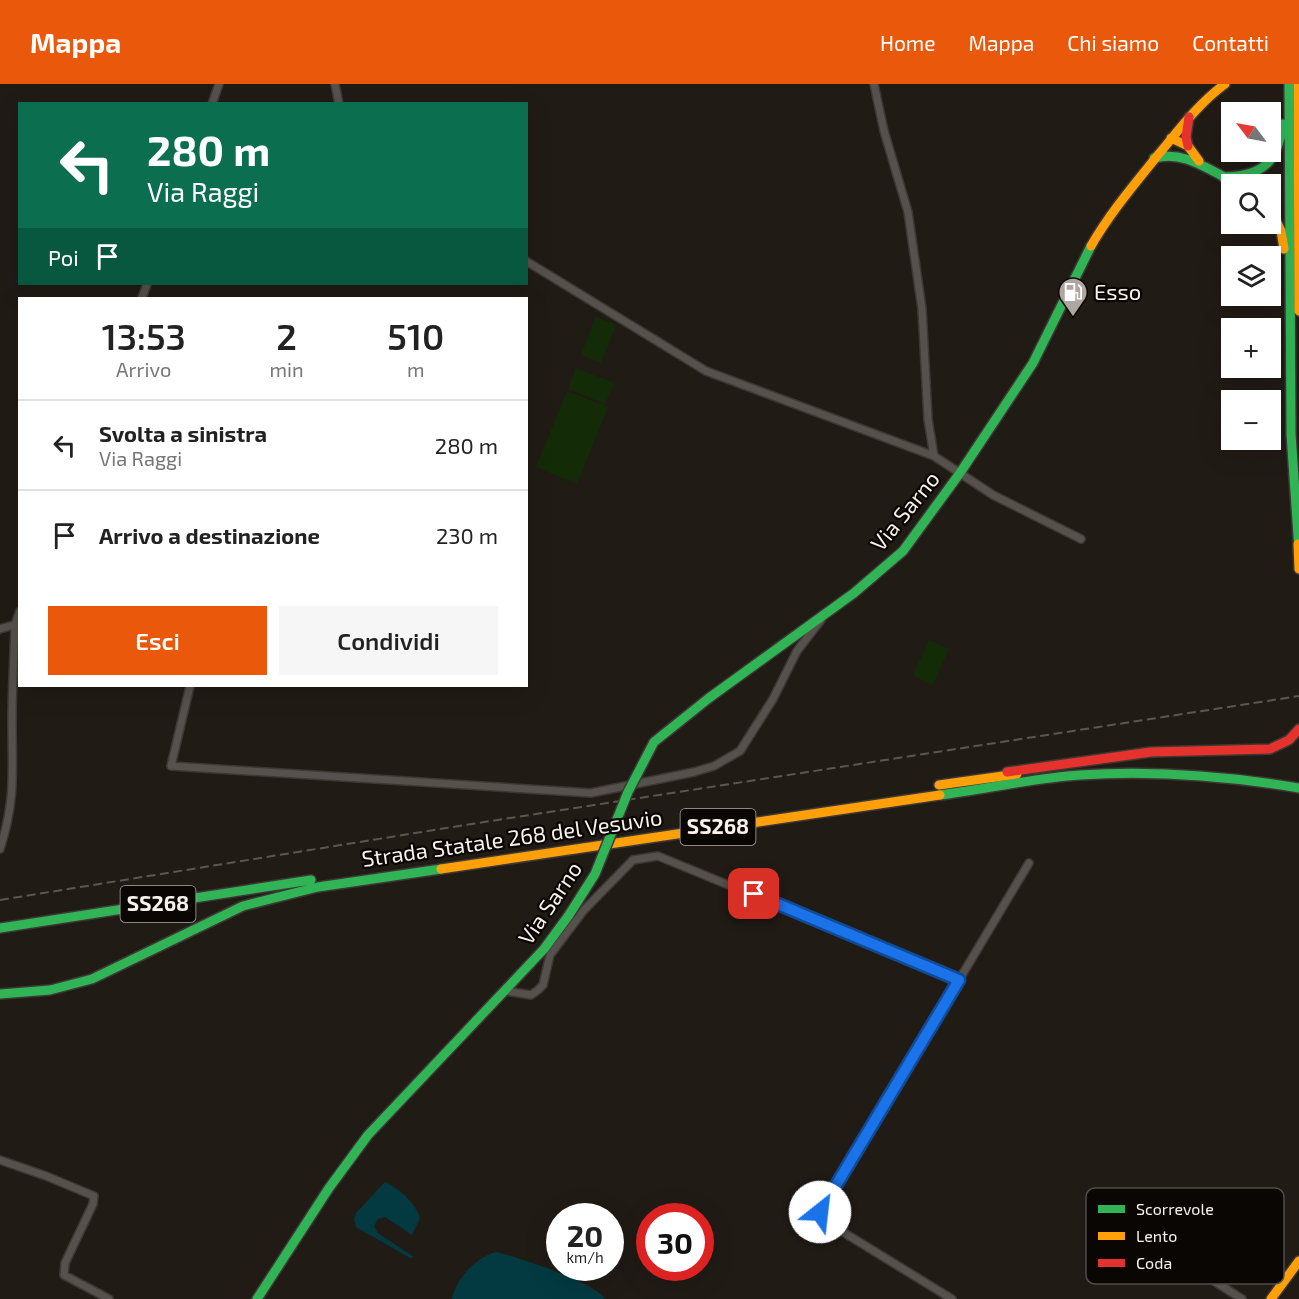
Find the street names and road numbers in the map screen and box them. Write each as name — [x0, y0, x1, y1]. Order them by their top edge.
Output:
street label: Via Sarno — [864, 466, 944, 555]
street label: Strada Statale 268 del Vesuvio — [360, 803, 664, 871]
road number: SS268 — [680, 809, 756, 845]
street label: Via Sarno — [512, 856, 586, 949]
road number: SS268 — [120, 886, 195, 922]

